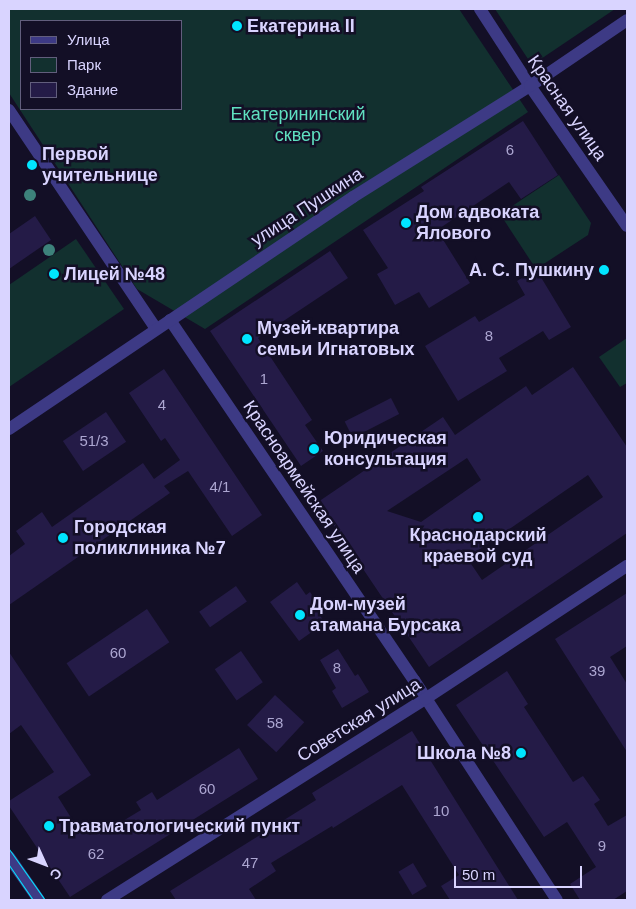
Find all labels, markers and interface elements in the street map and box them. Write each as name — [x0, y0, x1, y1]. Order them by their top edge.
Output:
place label: Екатерина II — [247, 15, 355, 37]
legend — [20, 20, 182, 110]
marker: Екатерина II — [231, 20, 243, 32]
text: Улица — [67, 31, 110, 48]
street label: Красная улица — [523, 51, 611, 165]
text: Парк — [67, 56, 101, 73]
text: Здание — [67, 81, 118, 98]
park label: Екатерининский сквер — [231, 104, 365, 146]
house number: 6 — [506, 141, 514, 159]
place label: Первой учительнице — [42, 144, 158, 186]
marker: Первой учительнице — [26, 159, 38, 171]
street label: улица Пушкина — [247, 163, 367, 251]
place label: Дом адвоката Ялового — [416, 202, 539, 244]
marker: Дом адвоката Ялового — [400, 217, 412, 229]
place label: А. С. Пушкину — [469, 259, 594, 281]
place label: Лицей №48 — [64, 263, 165, 285]
marker: А. С. Пушкину — [598, 264, 610, 276]
marker: Лицей №48 — [48, 268, 60, 280]
place label: Музей-квартира семьи Игнатовых — [257, 318, 415, 360]
house number: 8 — [485, 327, 493, 345]
marker: Музей-квартира семьи Игнатовых — [241, 333, 253, 345]
house number: 1 — [260, 370, 268, 388]
house number: 4 — [158, 396, 166, 414]
street label: Красноармейская улица — [238, 397, 370, 577]
place label: Юридическая консультация — [324, 428, 447, 470]
house number: 51/3 — [79, 432, 109, 450]
marker: Юридическая консультация — [308, 443, 320, 455]
house number: 4/1 — [210, 478, 230, 496]
marker: Краснодарский краевой суд — [472, 511, 484, 523]
place label: Городская поликлиника №7 — [74, 517, 226, 560]
place label: Краснодарский краевой суд — [409, 525, 547, 568]
marker: Городская поликлиника №7 — [56, 531, 70, 545]
place label: Дом-музей атамана Бурсака — [310, 594, 461, 636]
marker: Дом-музей атамана Бурсака — [294, 609, 306, 621]
house number: 60 — [110, 644, 126, 662]
house number: 8 — [333, 659, 341, 677]
house number: 39 — [589, 662, 605, 680]
street label: Советская улица — [293, 673, 425, 767]
house number: 58 — [267, 714, 283, 732]
place label: Школа №8 — [417, 742, 511, 764]
marker: Школа №8 — [515, 747, 527, 759]
house number: 60 — [199, 780, 215, 798]
house number: 10 — [433, 802, 449, 820]
place label: Травматологический пункт — [59, 815, 300, 837]
marker: Травматологический пункт — [43, 820, 55, 832]
house number: 9 — [598, 837, 606, 855]
north arrow — [20, 839, 70, 889]
house number: 62 — [88, 845, 104, 863]
house number: 47 — [242, 854, 258, 872]
scale bar — [456, 856, 584, 888]
text: С — [47, 865, 65, 883]
text: 50 m — [462, 866, 495, 883]

